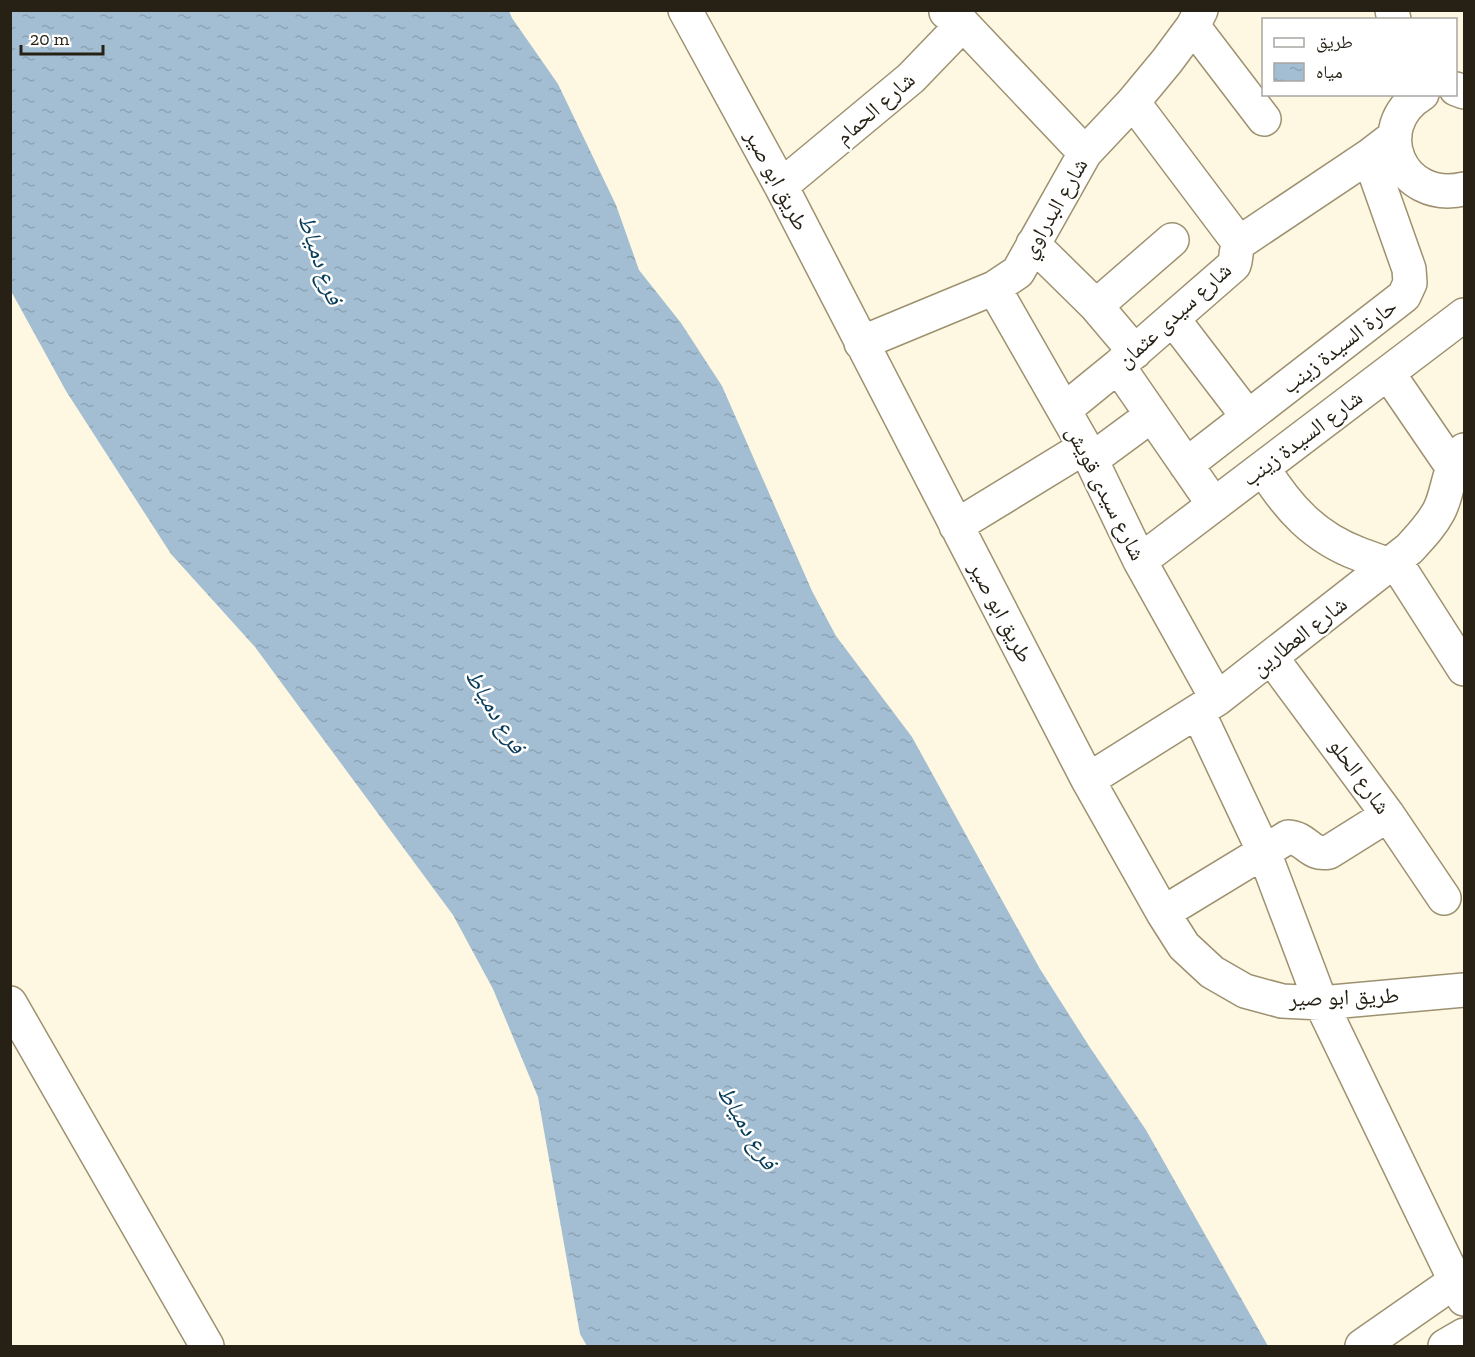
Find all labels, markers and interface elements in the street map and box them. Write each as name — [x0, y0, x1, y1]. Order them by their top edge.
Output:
scale bar — [21, 18, 104, 56]
legend — [1262, 18, 1457, 96]
text: 20 m — [30, 28, 70, 50]
text: طريق — [1316, 31, 1353, 53]
text: مياه — [1316, 61, 1343, 83]
street label: شارع الحمام — [830, 66, 921, 151]
street label: طريق ابو صير — [739, 124, 815, 235]
street label: شارع البدراوي — [1015, 153, 1097, 265]
water label: فرع دمياط — [291, 210, 350, 310]
street label: شارع سيدى عثمان — [1111, 257, 1237, 373]
street label: حارة السيدة زينب — [1276, 292, 1402, 400]
street label: شارع السيدة زينب — [1236, 384, 1368, 492]
street label: شارع سيدى قويش — [1060, 421, 1152, 565]
street label: طريق ابو صير — [963, 556, 1039, 667]
street label: شارع العطارين — [1246, 590, 1352, 682]
water label: فرع دمياط — [459, 663, 533, 761]
street label: شارع الحلو — [1323, 733, 1397, 819]
street label: طريق ابو صير — [1287, 982, 1400, 1012]
water label: فرع دمياط — [711, 1079, 785, 1177]

